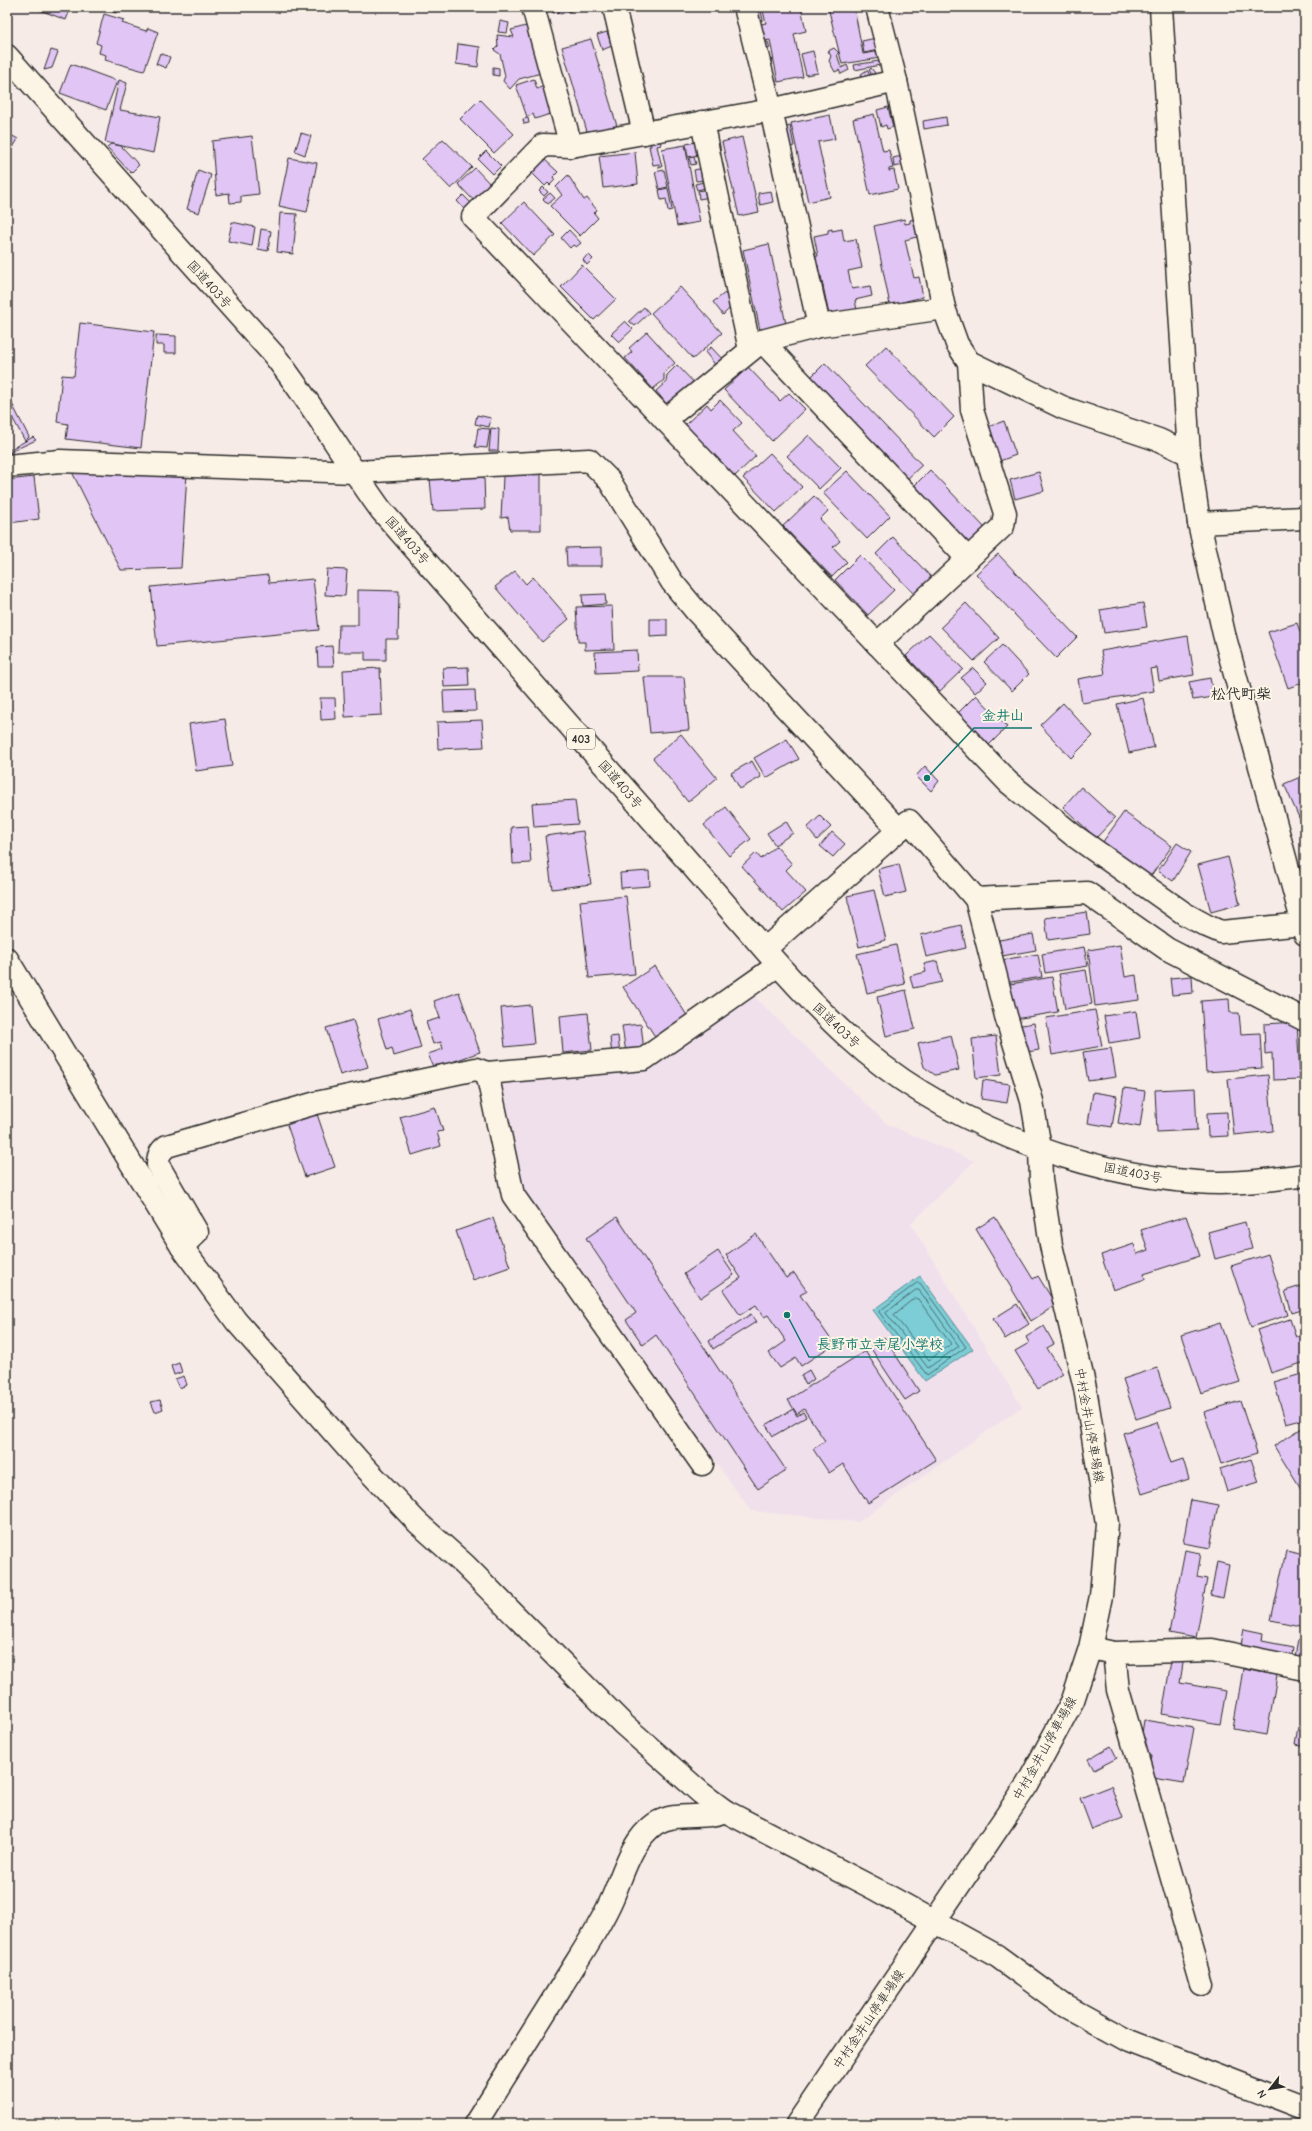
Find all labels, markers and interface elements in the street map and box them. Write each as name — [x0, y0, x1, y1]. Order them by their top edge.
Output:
street label: 国道403号 — [184, 257, 235, 312]
street label: 国道403号 — [382, 513, 433, 568]
district label: 松代町柴 — [1211, 685, 1271, 703]
callout: 金井山 — [974, 702, 1032, 728]
text: 金井山 — [982, 707, 1024, 724]
road number: 403 — [567, 729, 595, 749]
street label: 国道403号 — [595, 757, 646, 812]
street label: 国道403号 — [810, 999, 864, 1051]
street label: 国道403号 — [1102, 1159, 1164, 1186]
callout: 長野市立寺尾小学校 — [809, 1331, 951, 1357]
text: 長野市立寺尾小学校 — [817, 1336, 943, 1353]
street label: 中村金井山停車場線 — [1072, 1366, 1107, 1485]
street label: 中村金井山停車場線 — [1010, 1693, 1080, 1803]
street label: 中村金井山停車場線 — [829, 1966, 908, 2072]
north arrow — [1250, 2069, 1290, 2109]
text: N — [1254, 2087, 1269, 2100]

